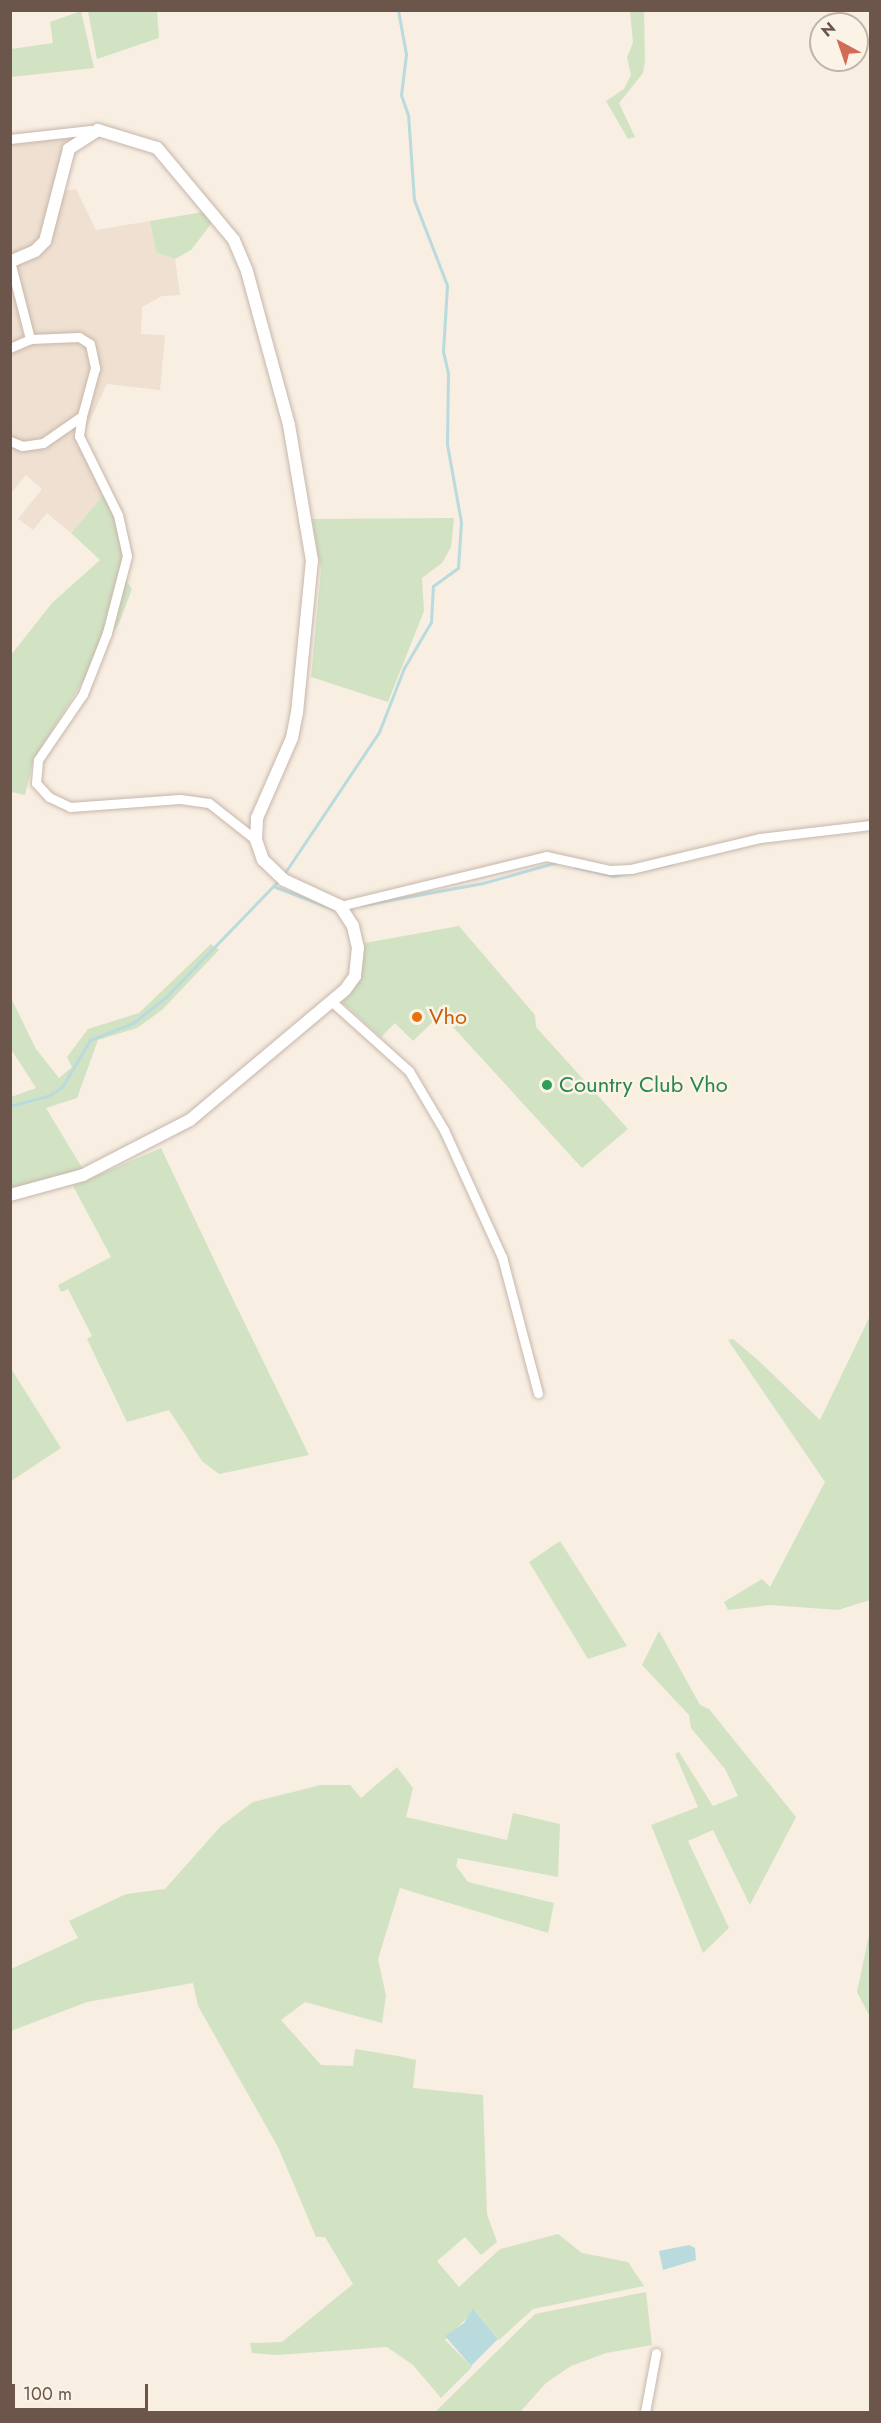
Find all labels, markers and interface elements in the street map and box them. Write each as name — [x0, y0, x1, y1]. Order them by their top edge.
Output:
north arrow — [809, 12, 869, 72]
text: N — [816, 16, 841, 42]
place label: Vho — [429, 1004, 467, 1030]
marker: Vho — [410, 1010, 424, 1024]
place label: Country Club Vho — [559, 1072, 728, 1098]
marker: Country Club Vho — [540, 1078, 554, 1092]
scale bar — [15, 2372, 152, 2410]
text: 100 m — [23, 2381, 72, 2407]

